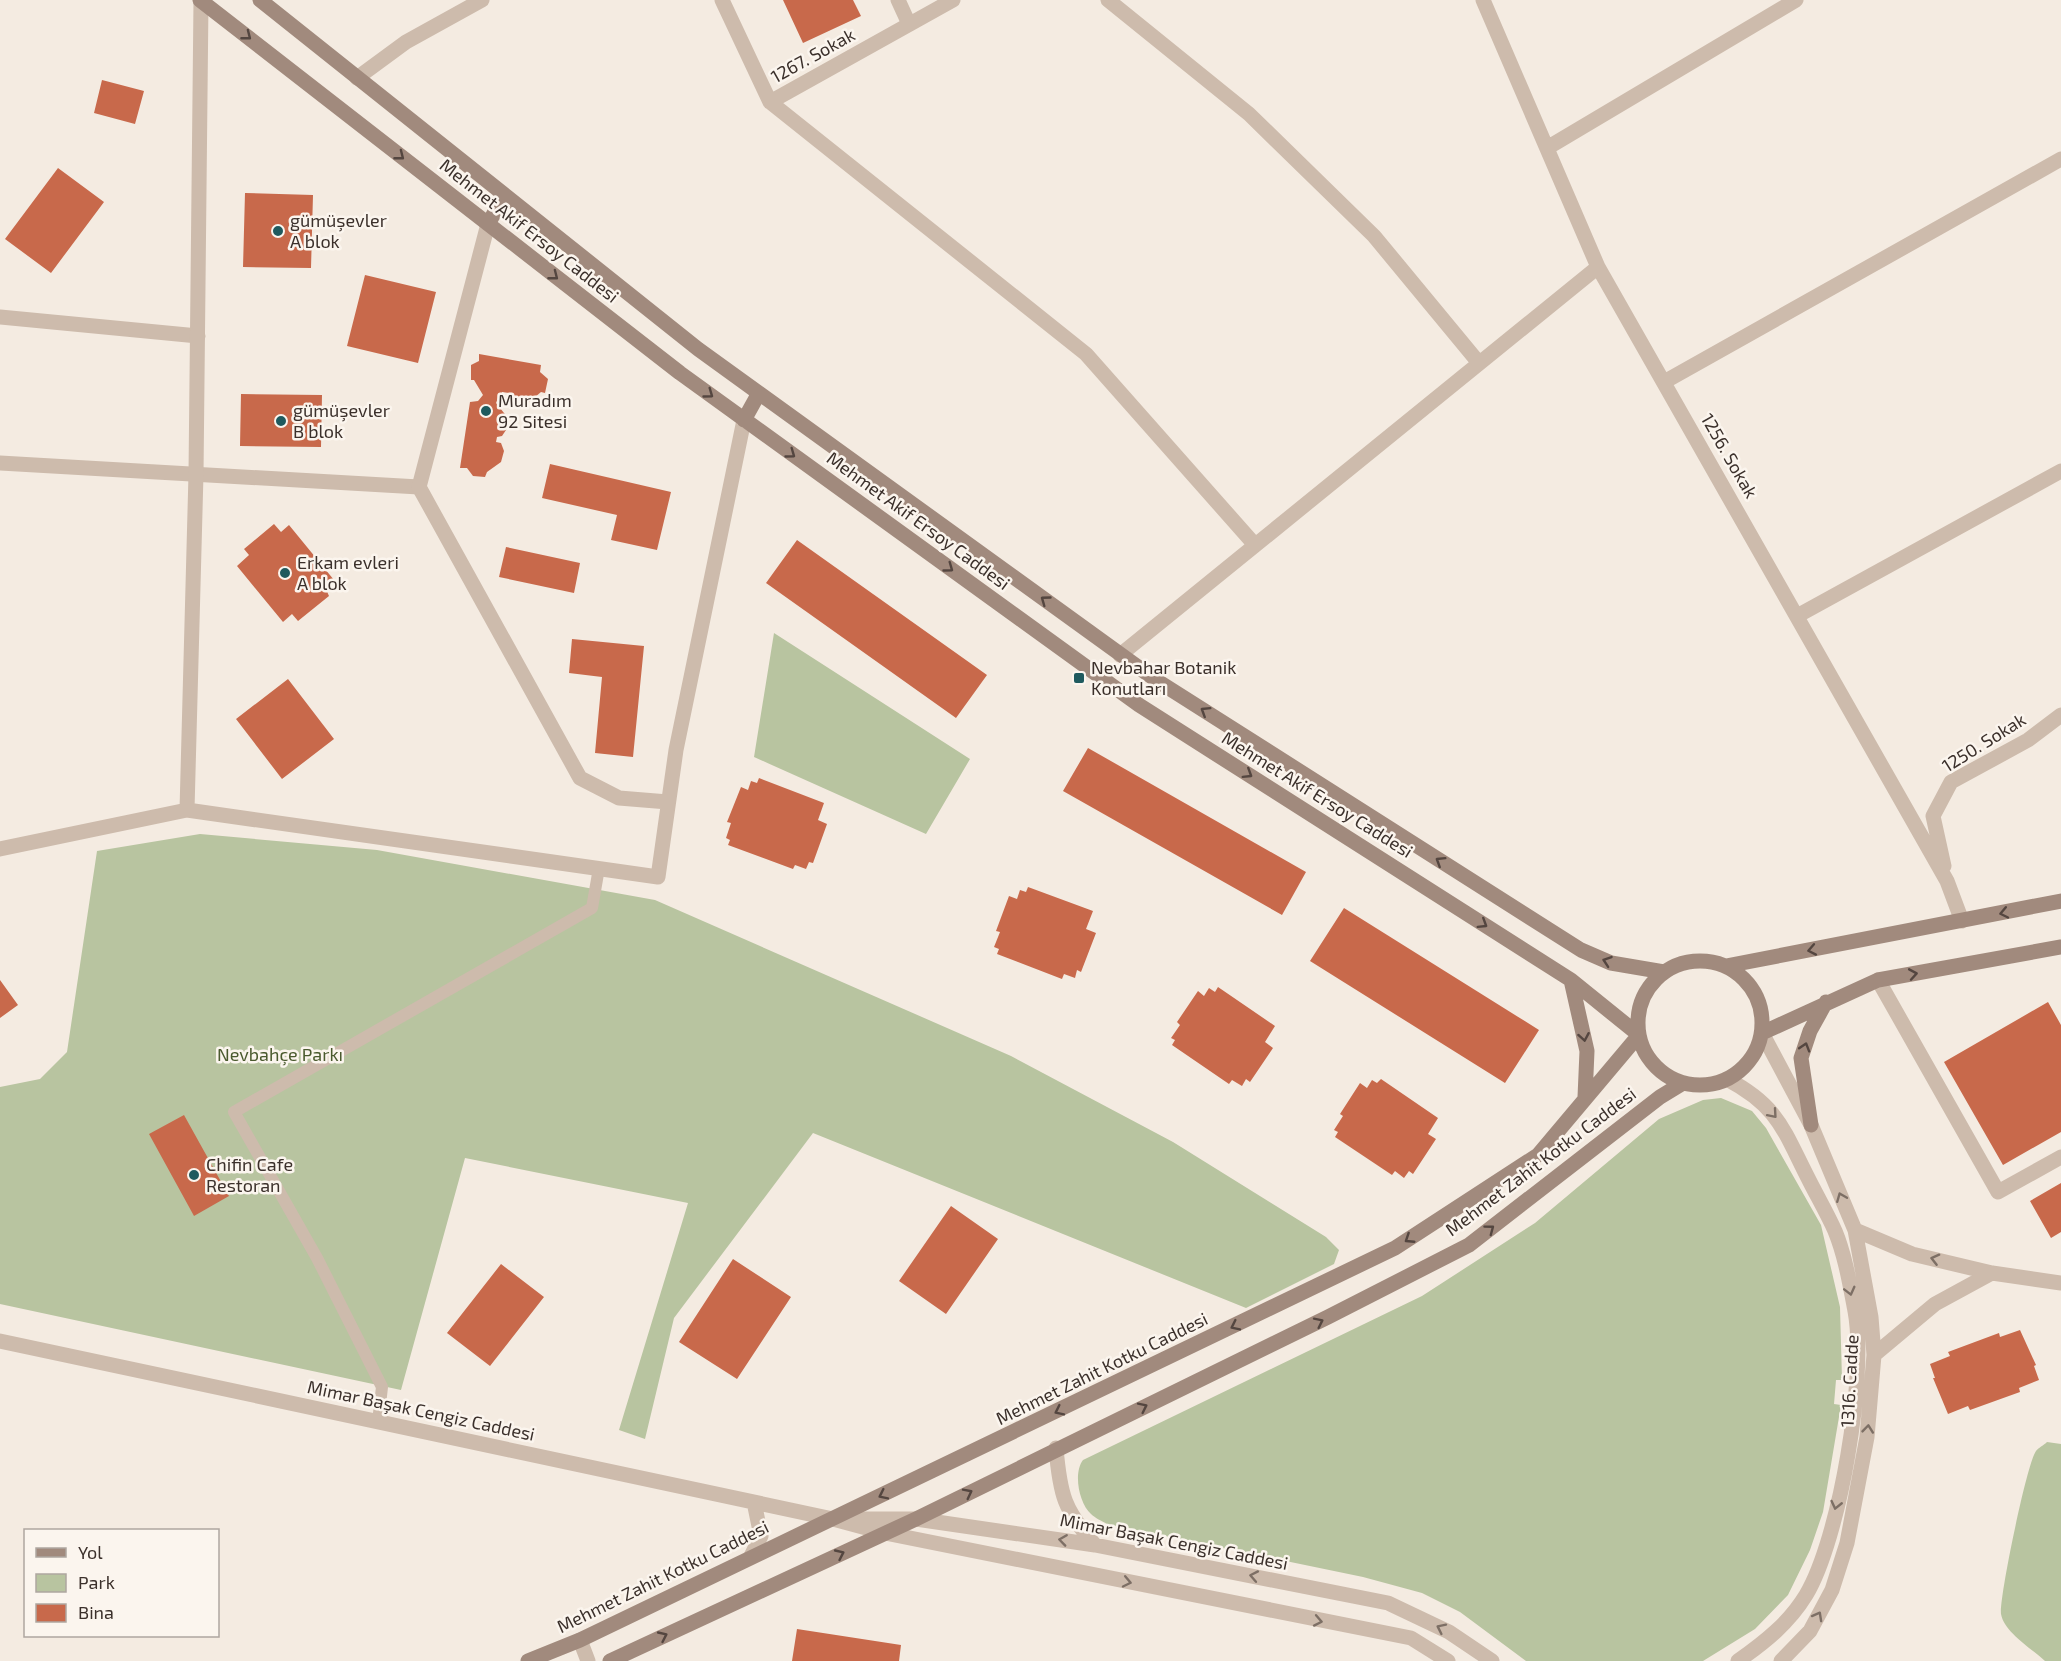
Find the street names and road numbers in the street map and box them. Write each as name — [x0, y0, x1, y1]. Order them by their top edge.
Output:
street label: 1267. Sokak — [767, 23, 858, 87]
street label: Mehmet Akif Ersoy Caddesi — [436, 154, 623, 307]
street label: 1256. Sokak — [1697, 409, 1763, 502]
street label: Mehmet Akif Ersoy Caddesi — [823, 446, 1014, 594]
street label: 1250. Sokak — [1938, 708, 2029, 777]
street label: Mehmet Akif Ersoy Caddesi — [1218, 726, 1417, 862]
street label: Mehmet Zahit Kotku Caddesi — [1441, 1082, 1640, 1240]
street label: Mehmet Zahit Kotku Caddesi — [992, 1307, 1211, 1429]
street label: 1316. Cadde — [1836, 1334, 1862, 1428]
street label: Mimar Başak Cengiz Caddesi — [305, 1375, 537, 1446]
street label: Mimar Başak Cengiz Caddesi — [1058, 1508, 1290, 1575]
street label: Mehmet Zahit Kotku Caddesi — [553, 1515, 772, 1637]

